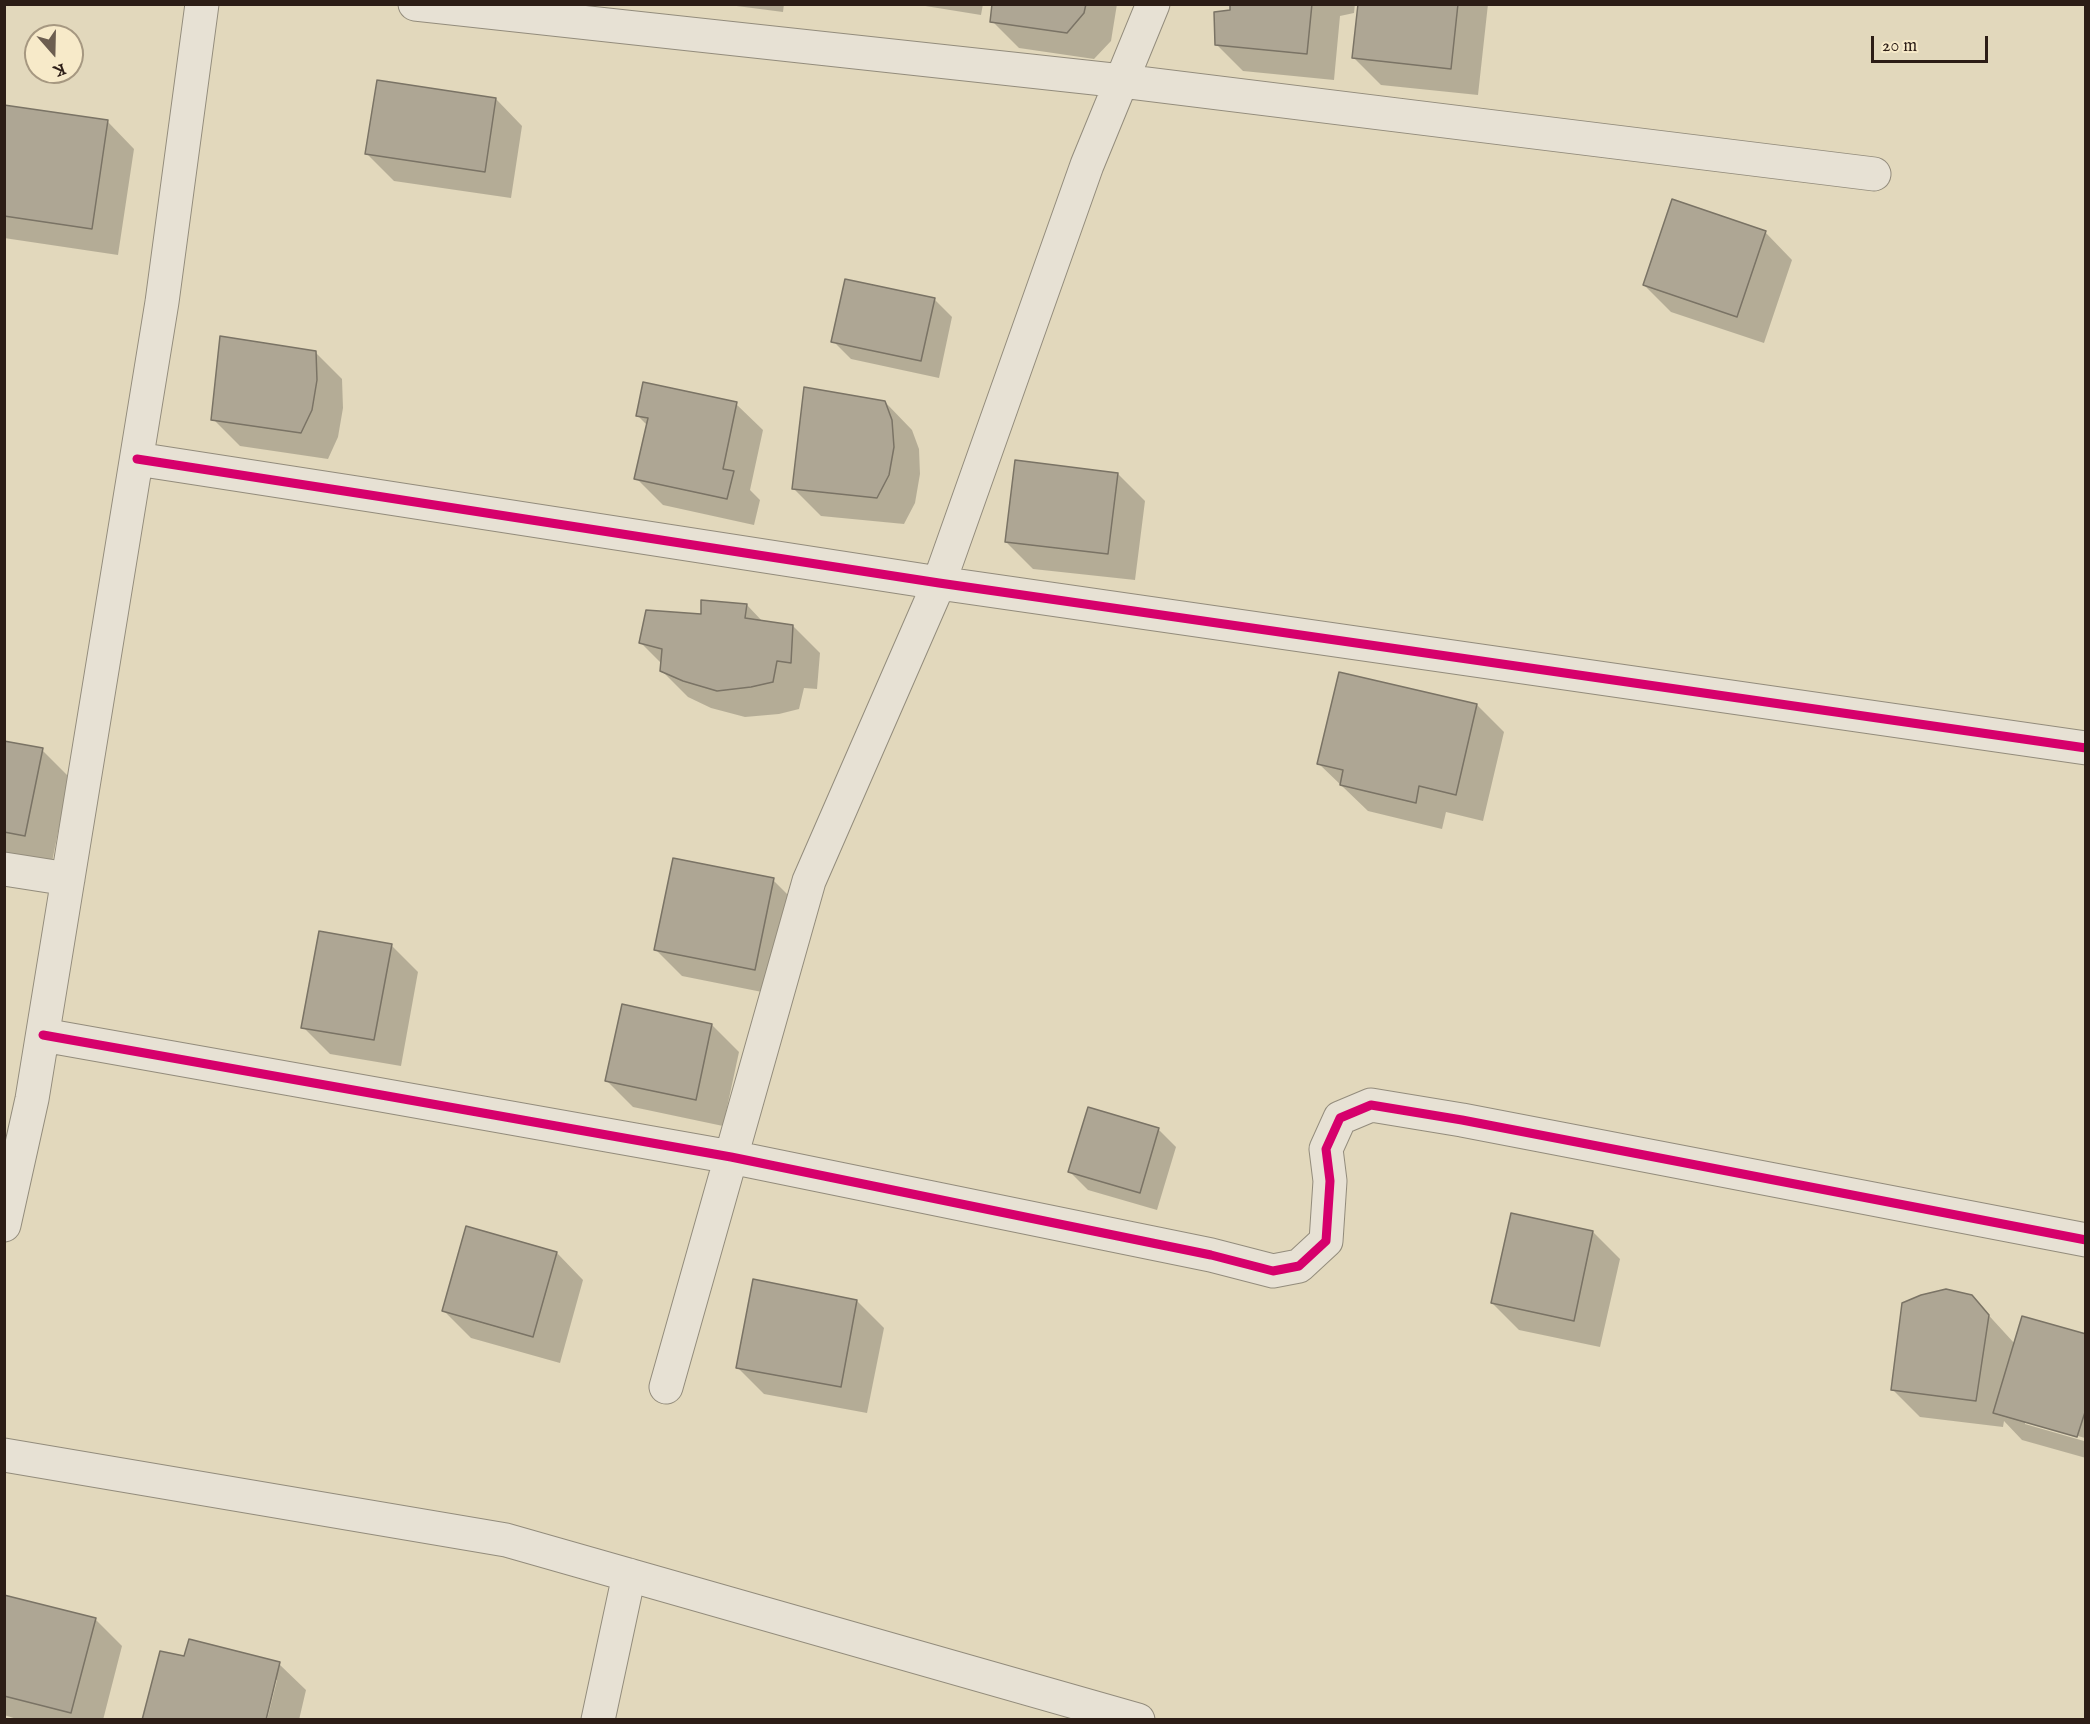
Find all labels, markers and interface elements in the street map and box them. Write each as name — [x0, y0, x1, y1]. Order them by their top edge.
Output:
north arrow — [24, 24, 84, 84]
scale bar — [1874, 24, 1991, 62]
text: 20 m — [1882, 35, 1917, 58]
text: K — [51, 58, 68, 80]

